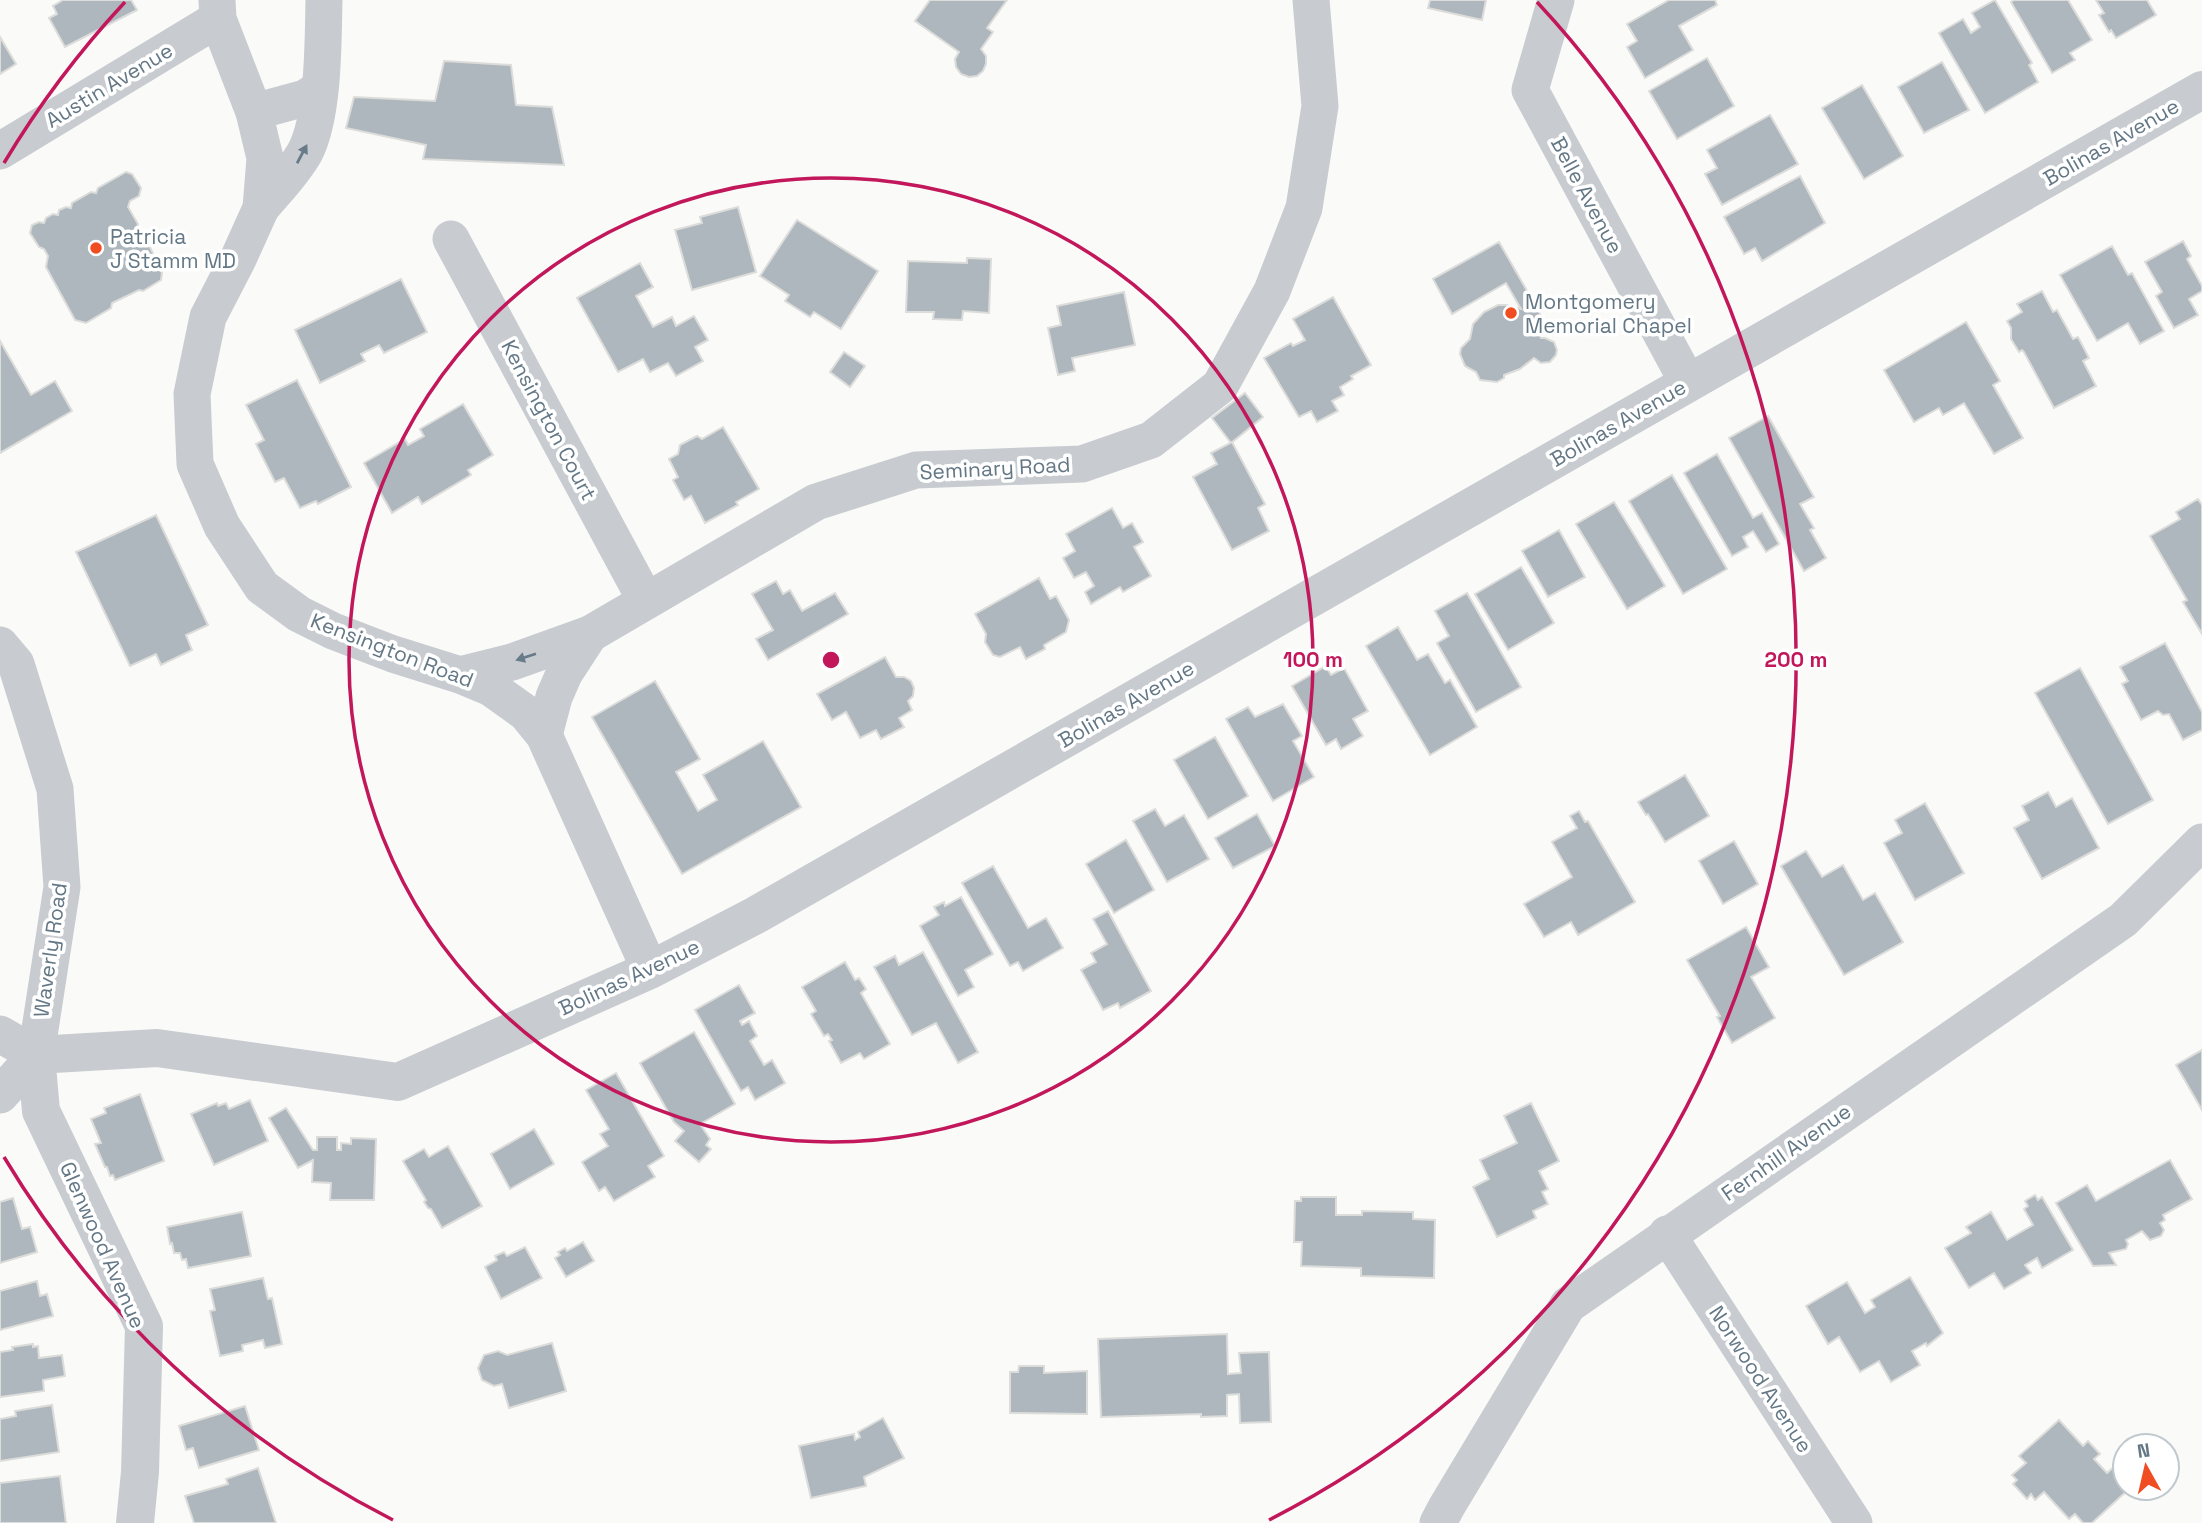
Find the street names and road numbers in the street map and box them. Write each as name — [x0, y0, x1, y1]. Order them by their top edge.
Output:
street label: Austin Avenue — [40, 36, 178, 134]
street label: Bolinas Avenue — [2038, 92, 2184, 192]
street label: Belle Avenue — [1545, 132, 1629, 258]
street label: Kensington Court — [495, 335, 603, 505]
street label: Bolinas Avenue — [1545, 373, 1691, 473]
street label: Seminary Road — [919, 451, 1071, 485]
street label: Kensington Road — [307, 607, 477, 693]
street label: Bolinas Avenue — [1053, 654, 1199, 754]
street label: Waverly Road — [27, 881, 73, 1019]
street label: Bolinas Avenue — [554, 933, 704, 1021]
street label: Fernhill Avenue — [1716, 1097, 1856, 1207]
street label: Glenwood Avenue — [54, 1157, 152, 1333]
street label: Norwood Avenue — [1703, 1300, 1819, 1458]

